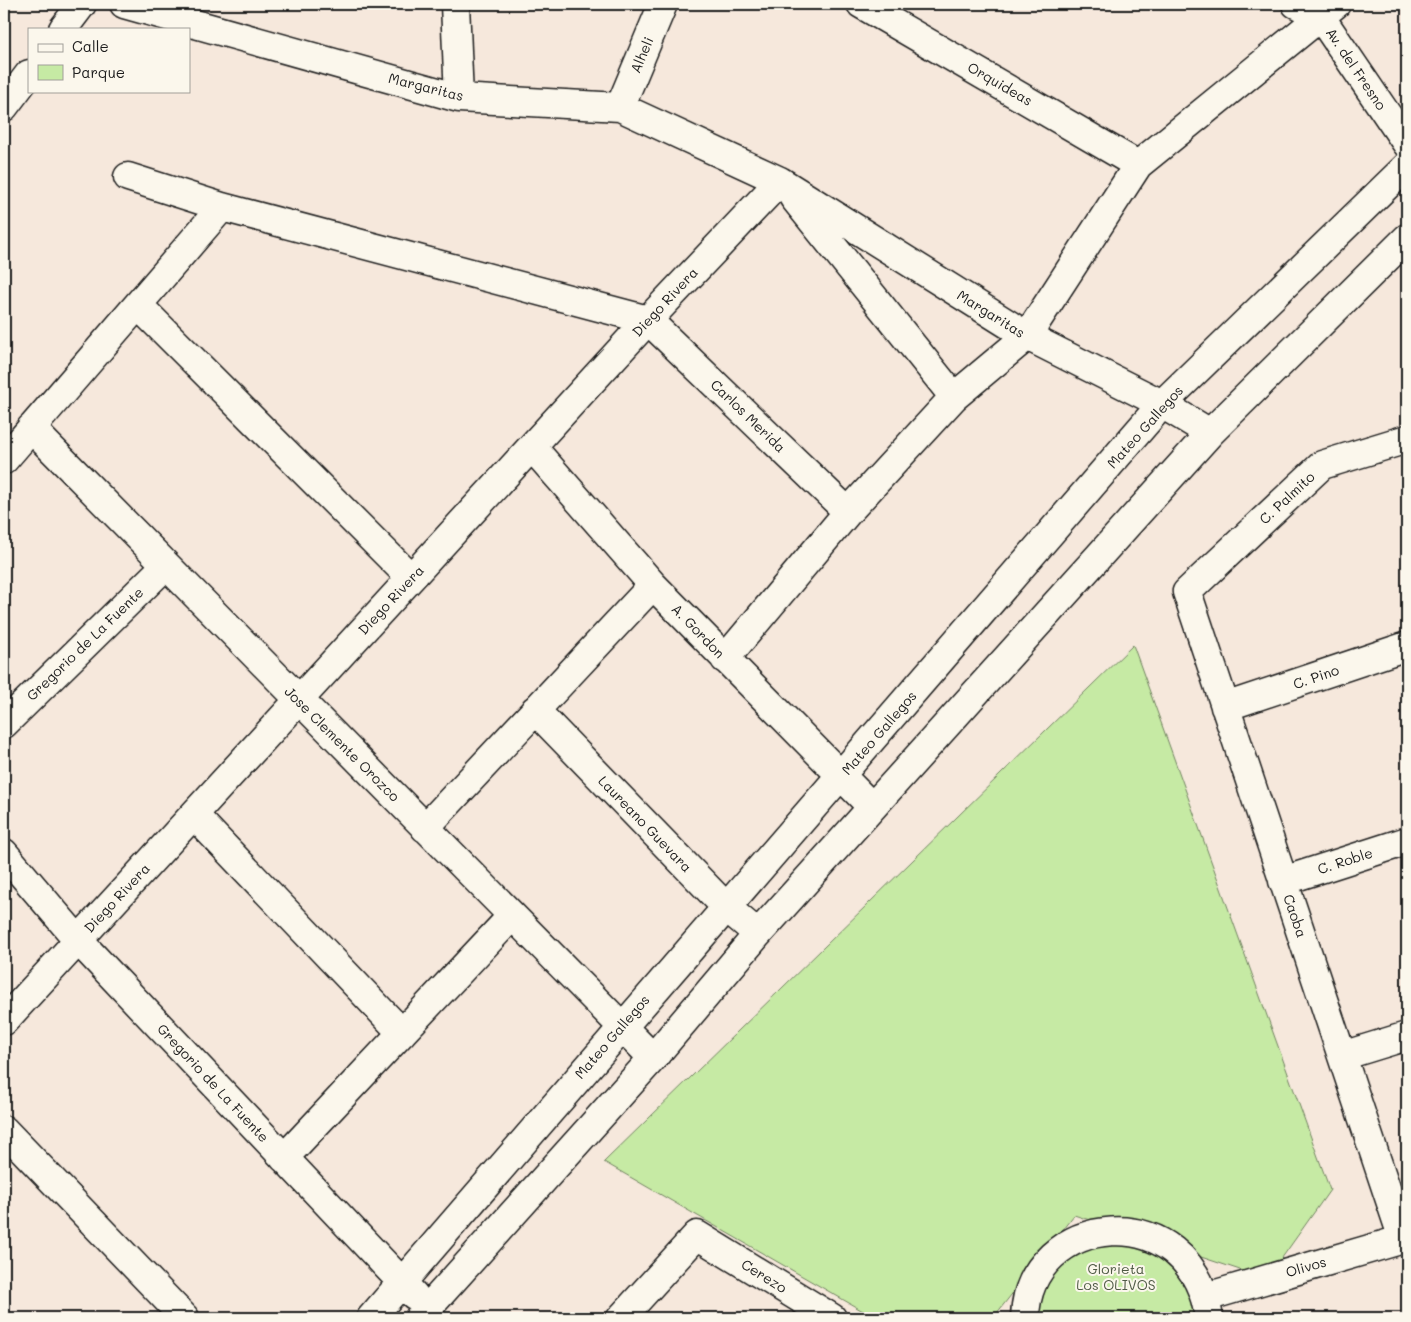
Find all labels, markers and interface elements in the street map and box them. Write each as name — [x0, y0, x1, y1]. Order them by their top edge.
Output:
street label: Av. del Fresno — [1322, 24, 1391, 114]
legend — [28, 28, 190, 92]
street label: Alheli — [625, 34, 658, 76]
text: Calle — [72, 36, 109, 56]
street label: Orquideas — [964, 57, 1036, 110]
text: Parque — [72, 62, 125, 82]
street label: Margaritas — [387, 68, 466, 105]
street label: Diego Rivera — [627, 263, 702, 341]
street label: Margaritas — [954, 285, 1029, 342]
street label: Carlos Merida — [707, 375, 790, 456]
street label: Mateo Gallegos — [1102, 381, 1187, 472]
street label: C. Palmito — [1255, 467, 1318, 528]
street label: Diego Rivera — [353, 561, 428, 639]
street label: Gregorio de La Fuente — [22, 583, 147, 705]
street label: A. Gordon — [668, 599, 729, 662]
street label: C. Pino — [1290, 660, 1341, 693]
street label: Jose Clemente Orozco — [281, 682, 404, 805]
street label: Mateo Gallegos — [837, 687, 920, 779]
street label: Laureano Guevara — [594, 771, 696, 876]
street label: C. Roble — [1315, 843, 1375, 878]
street label: Diego Rivera — [79, 859, 154, 937]
street label: Caoba — [1279, 892, 1312, 940]
street label: Mateo Gallegos — [570, 991, 653, 1083]
street label: Gregorio de La Fuente — [153, 1019, 273, 1146]
street label: Olivos — [1283, 1252, 1328, 1281]
street label: Cerezo — [738, 1254, 791, 1297]
park label: Glorieta Los OLIVOS — [1076, 1259, 1156, 1294]

